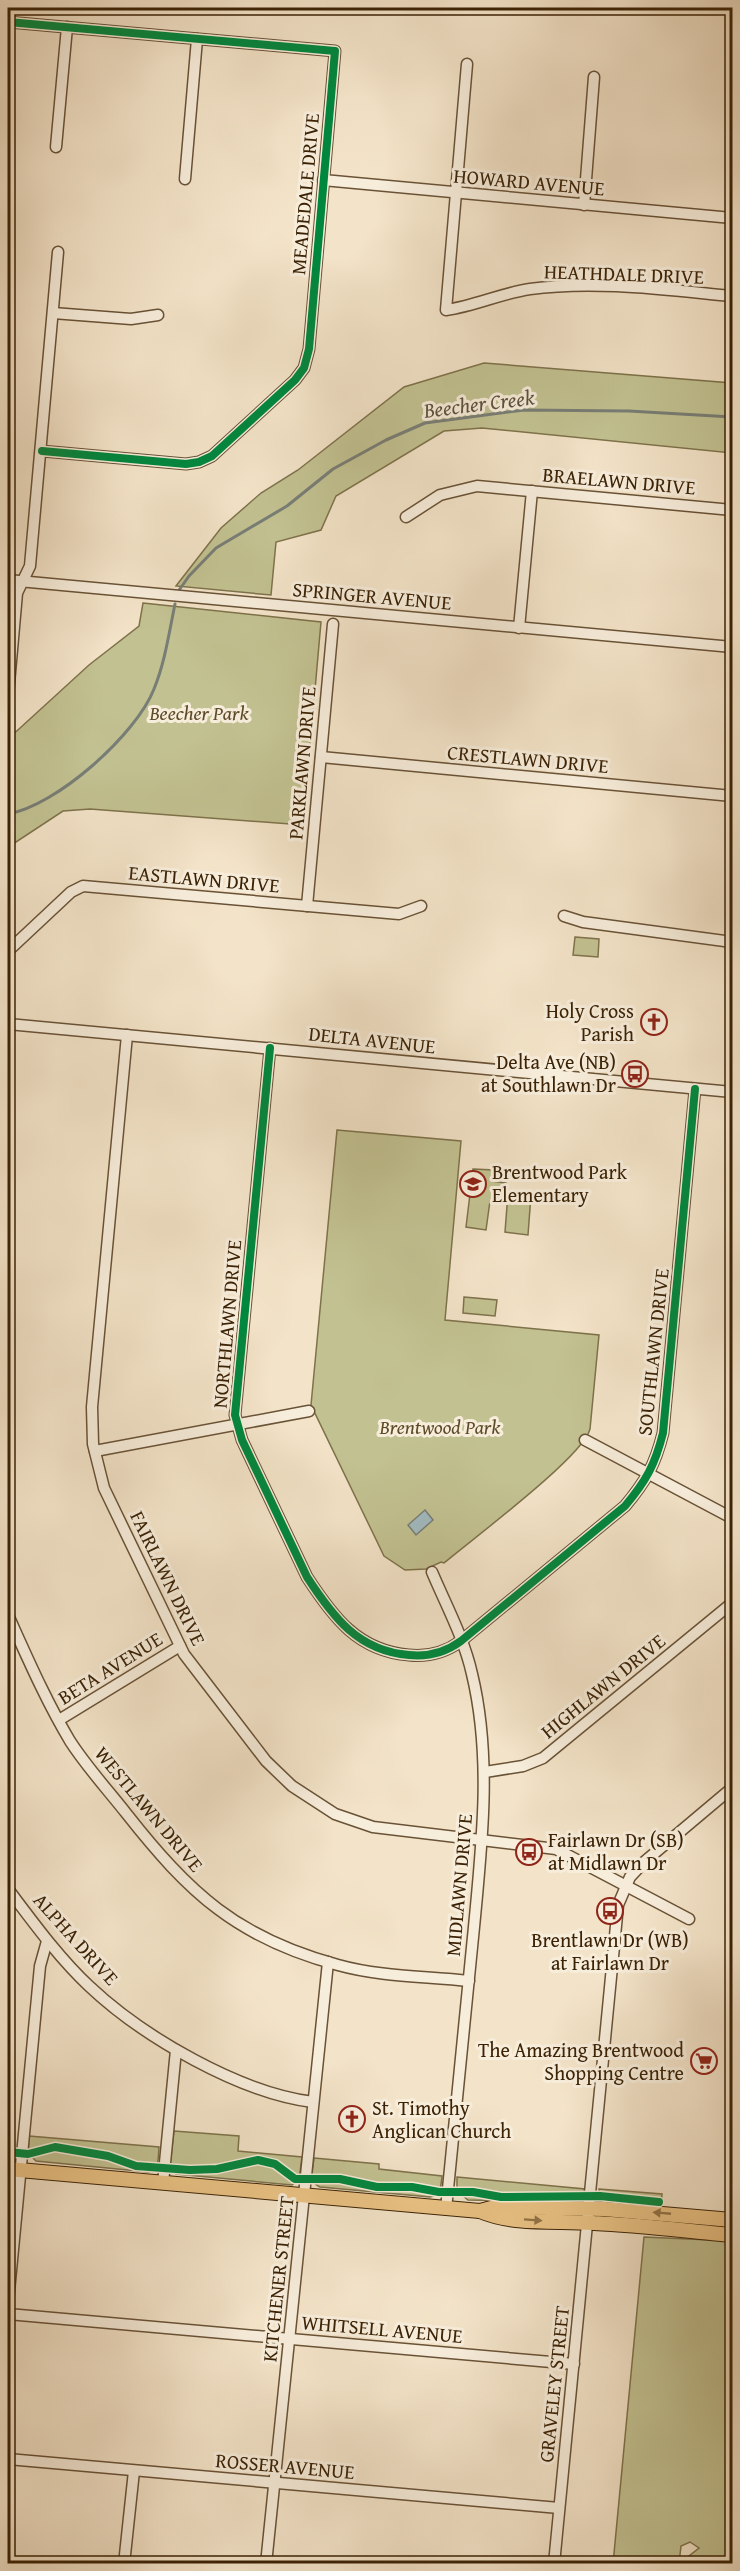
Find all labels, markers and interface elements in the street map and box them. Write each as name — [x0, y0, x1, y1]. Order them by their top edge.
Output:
street label: MEADEDALE DRIVE — [283, 112, 326, 276]
street label: HOWARD AVENUE — [452, 160, 606, 203]
street label: HEATHDALE DRIVE — [544, 256, 704, 291]
water label: Beecher Creek — [421, 381, 536, 426]
street label: BRAELAWN DRIVE — [541, 459, 697, 502]
street label: SPRINGER AVENUE — [291, 574, 453, 617]
street label: PARKLAWN DRIVE — [280, 685, 323, 841]
park label: Beecher Park — [148, 698, 249, 727]
street label: CRESTLAWN DRIVE — [446, 737, 610, 780]
street label: EASTLAWN DRIVE — [127, 857, 281, 900]
place label: Holy Cross Parish — [546, 996, 634, 1048]
church icon: Holy Cross Parish — [639, 1007, 669, 1037]
street label: DELTA AVENUE — [307, 1018, 437, 1061]
place label: Delta Ave (NB) at Southlawn Dr — [481, 1047, 616, 1099]
bus stop icon: Delta Ave (NB) at Southlawn Dr — [620, 1059, 650, 1089]
place label: Brentwood Park Elementary — [492, 1157, 628, 1209]
school or university icon: Brentwood Park Elementary — [458, 1169, 488, 1199]
street label: NORTHLAWN DRIVE — [205, 1238, 248, 1409]
street label: SOUTHLAWN DRIVE — [629, 1267, 676, 1437]
park label: Brentwood Park — [379, 1412, 501, 1441]
street label: FAIRLAWN DRIVE — [123, 1506, 214, 1650]
street label: BETA AVENUE — [52, 1624, 168, 1711]
street label: HIGHLAWN DRIVE — [534, 1626, 671, 1745]
street label: WESTLAWN DRIVE — [88, 1739, 211, 1878]
street label: MIDLAWN DRIVE — [438, 1813, 479, 1957]
place label: Fairlawn Dr (SB) at Midlawn Dr — [548, 1825, 684, 1877]
bus stop icon: Fairlawn Dr (SB) at Midlawn Dr — [514, 1837, 544, 1867]
street label: ALPHA DRIVE — [27, 1886, 126, 1991]
bus stop icon: Brentlawn Dr (WB) at Fairlawn Dr — [595, 1896, 625, 1926]
place label: Brentlawn Dr (WB) at Fairlawn Dr — [531, 1925, 689, 1977]
place label: The Amazing Brentwood Shopping Centre — [478, 2035, 684, 2087]
supermarket icon: The Amazing Brentwood Shopping Centre — [689, 2046, 719, 2076]
place label: St. Timothy Anglican Church — [372, 2093, 511, 2145]
church icon: St. Timothy Anglican Church — [337, 2104, 367, 2134]
street label: KITCHENER STREET — [254, 2195, 301, 2363]
one-way arrow — [653, 2208, 672, 2218]
one-way arrow — [524, 2215, 543, 2225]
street label: GRAVELEY STREET — [531, 2304, 576, 2464]
street label: WHITSELL AVENUE — [300, 2307, 464, 2350]
street label: ROSSER AVENUE — [214, 2445, 356, 2486]

